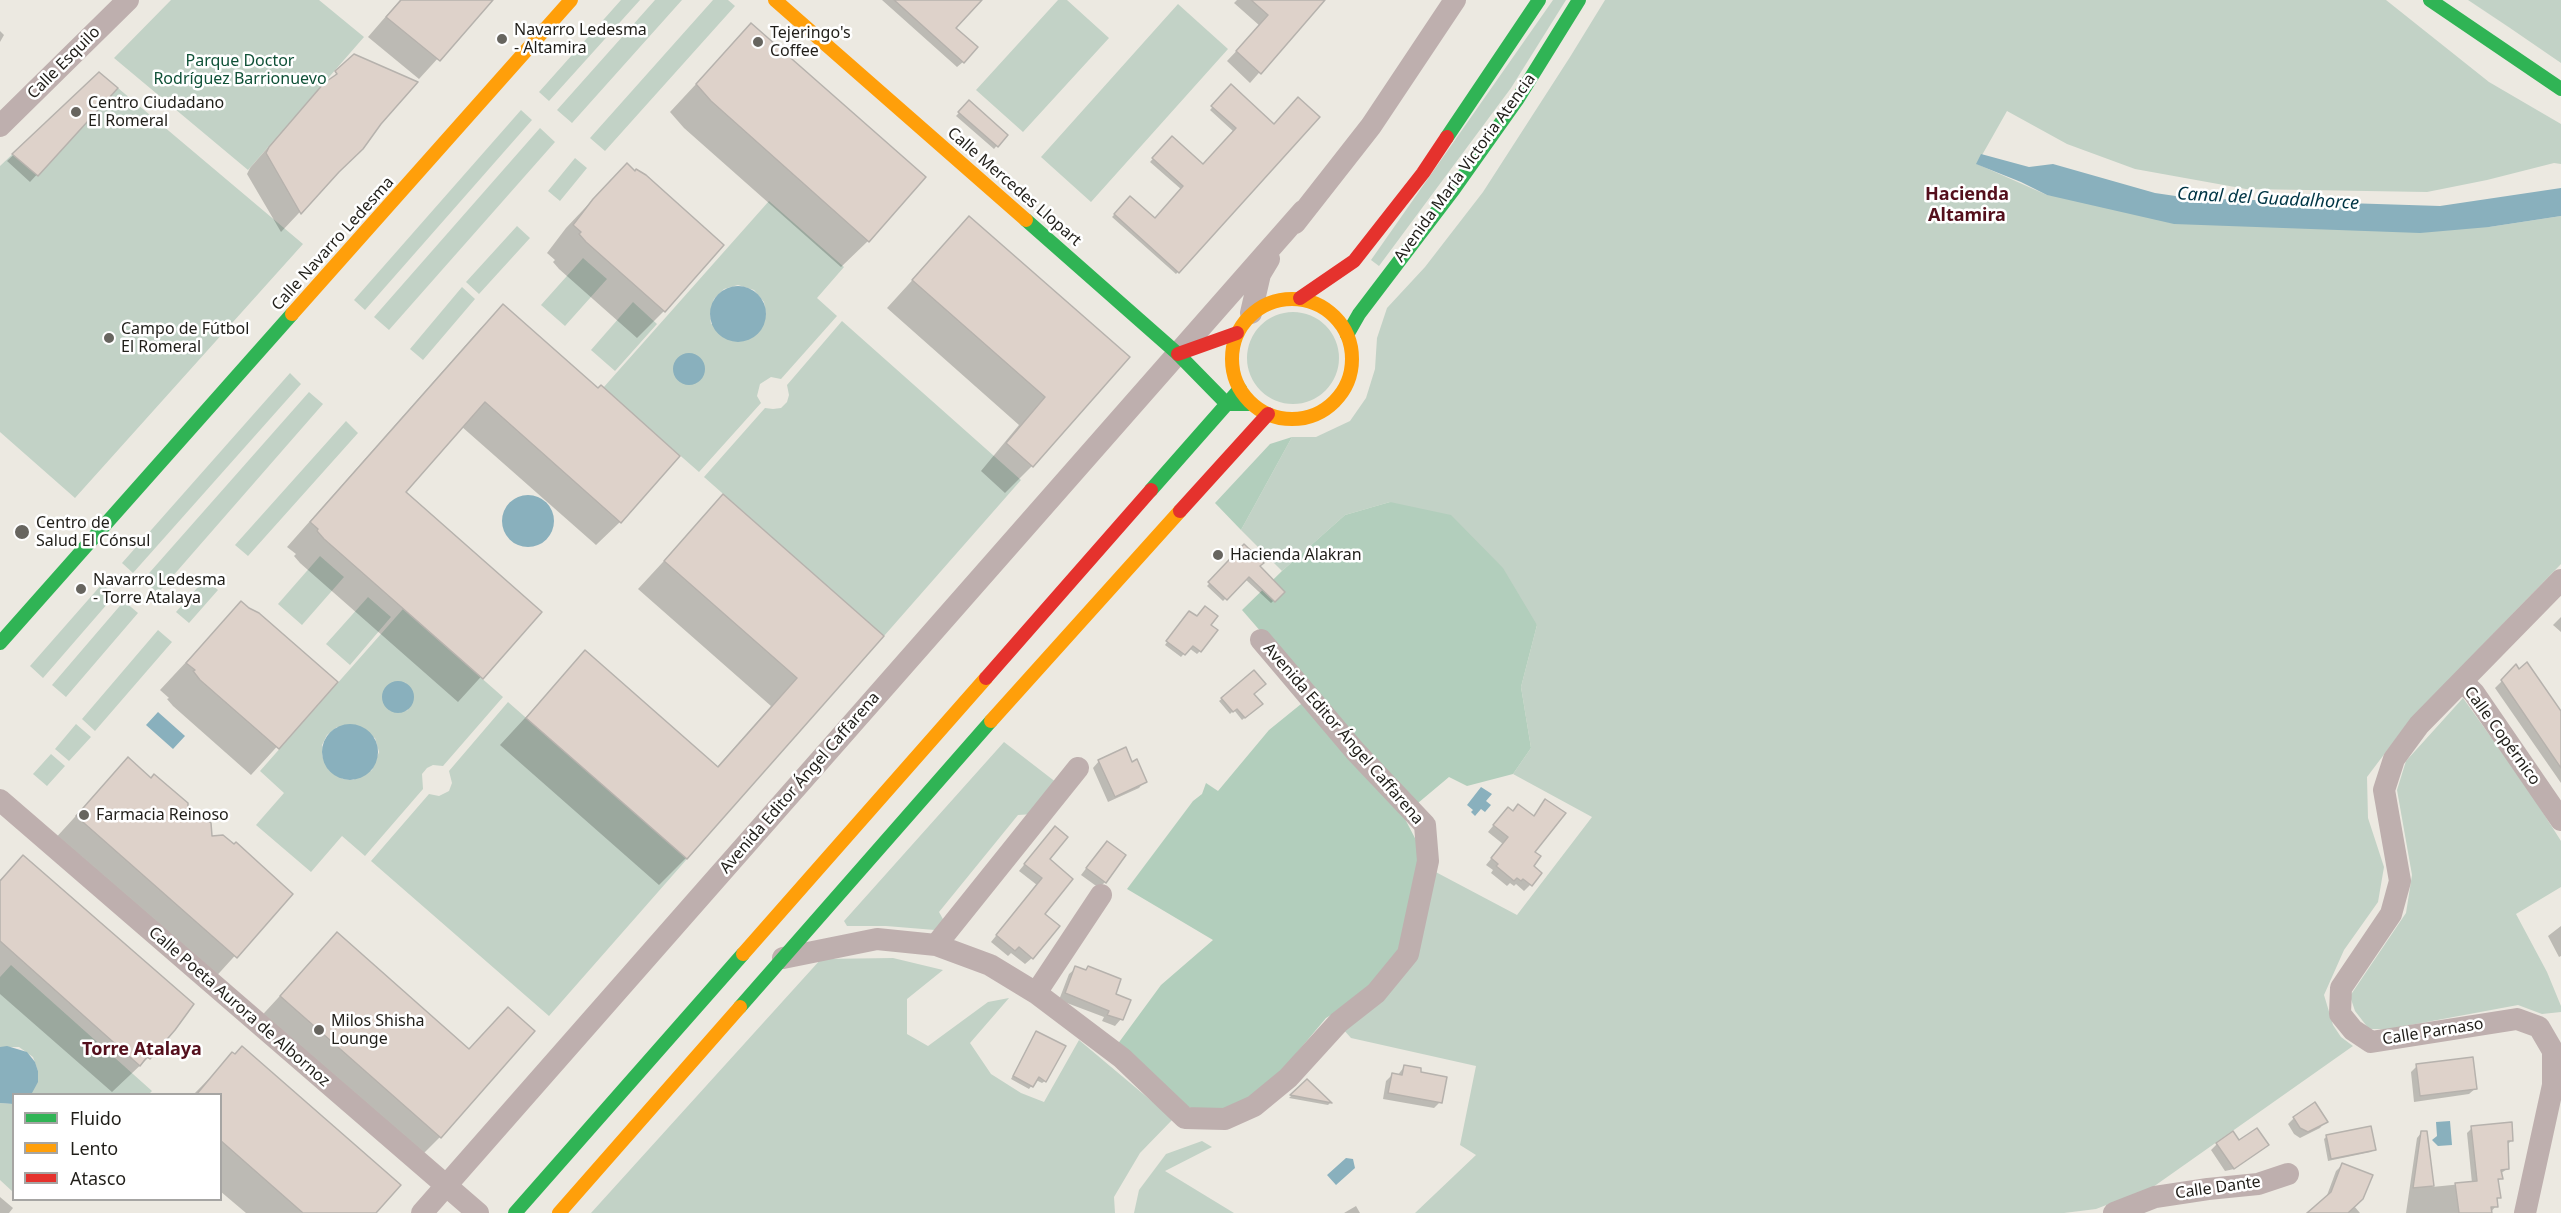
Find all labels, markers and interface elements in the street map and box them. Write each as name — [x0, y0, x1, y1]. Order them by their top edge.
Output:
place label: Navarro Ledesma - Altamira — [514, 20, 647, 58]
street label: Calle Esquilo — [24, 23, 104, 103]
place label: Tejeringo's Coffee — [770, 23, 851, 61]
marker: Navarro Ledesma - Altamira — [495, 32, 509, 46]
marker: Tejeringo's Coffee — [751, 35, 765, 49]
park label: Parque Doctor Rodríguez Barrionuevo — [153, 51, 327, 89]
street label: Avenida María Victoria Atencia — [1390, 70, 1540, 266]
place label: Centro Ciudadano El Romeral — [88, 93, 224, 131]
marker: Centro Ciudadano El Romeral — [69, 105, 83, 119]
street label: Calle Mercedes Llopart — [943, 124, 1085, 250]
street label: Calle Navarro Ledesma — [268, 173, 398, 315]
water label: Canal del Guadalhorce — [2176, 183, 2360, 215]
district label: Hacienda Altamira — [1925, 184, 2009, 226]
place label: Campo de Fútbol El Romeral — [121, 319, 249, 357]
marker: Campo de Fútbol El Romeral — [102, 331, 116, 345]
place label: Centro de Salud El Cónsul — [36, 513, 150, 551]
marker: Centro de Salud El Cónsul — [13, 523, 31, 541]
place label: Hacienda Alakran — [1230, 545, 1362, 565]
marker: Hacienda Alakran — [1211, 548, 1225, 562]
place label: Navarro Ledesma - Torre Atalaya — [93, 570, 226, 608]
marker: Navarro Ledesma - Torre Atalaya — [74, 582, 88, 596]
street label: Avenida Editor Ángel Caffarena — [1259, 639, 1427, 829]
street label: Calle Copérnico — [2460, 683, 2544, 789]
street label: Avenida Editor Ángel Caffarena — [716, 688, 884, 878]
place label: Farmacia Reinoso — [96, 805, 229, 825]
marker: Farmacia Reinoso — [77, 808, 91, 822]
street label: Calle Poeta Aurora de Albornoz — [144, 923, 334, 1091]
place label: Milos Shisha Lounge — [331, 1011, 425, 1049]
street label: Calle Parnaso — [2381, 1015, 2485, 1049]
marker: Milos Shisha Lounge — [312, 1023, 326, 1037]
district label: Torre Atalaya — [82, 1039, 202, 1061]
legend — [12, 1093, 222, 1201]
text: Fluido — [70, 1106, 122, 1130]
text: Lento — [70, 1136, 118, 1160]
text: Atasco — [70, 1166, 126, 1190]
street label: Calle Dante — [2174, 1173, 2262, 1203]

